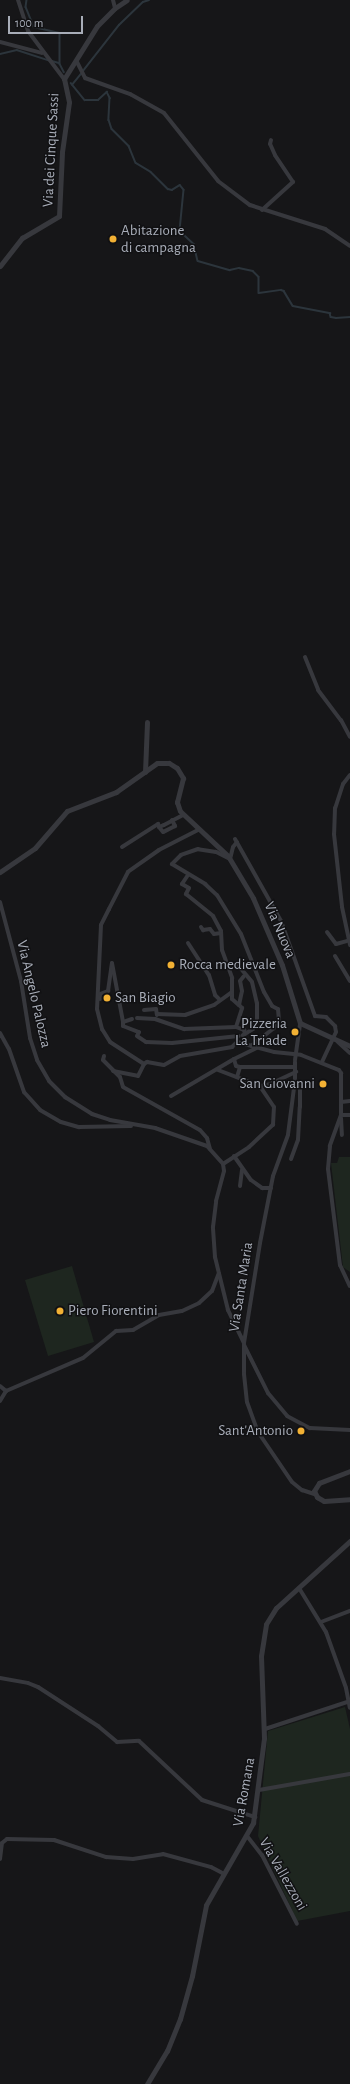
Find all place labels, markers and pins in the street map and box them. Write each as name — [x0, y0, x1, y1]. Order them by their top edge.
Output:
place label: Abitazione di campagna — [121, 221, 196, 256]
marker: Abitazione di campagna — [108, 234, 118, 244]
place label: Rocca medievale — [179, 956, 276, 974]
marker: Rocca medievale — [166, 960, 176, 970]
place label: San Biagio — [115, 989, 176, 1007]
marker: San Biagio — [102, 993, 112, 1003]
place label: Pizzeria La Triade — [235, 1014, 287, 1049]
marker: Pizzeria La Triade — [290, 1027, 300, 1037]
place label: San Giovanni — [240, 1075, 315, 1093]
marker: San Giovanni — [318, 1079, 328, 1089]
place label: Piero Fiorentini — [68, 1302, 158, 1320]
marker: Piero Fiorentini — [55, 1306, 65, 1316]
place label: Sant'Antonio — [218, 1422, 293, 1440]
marker: Sant'Antonio — [296, 1426, 306, 1436]

